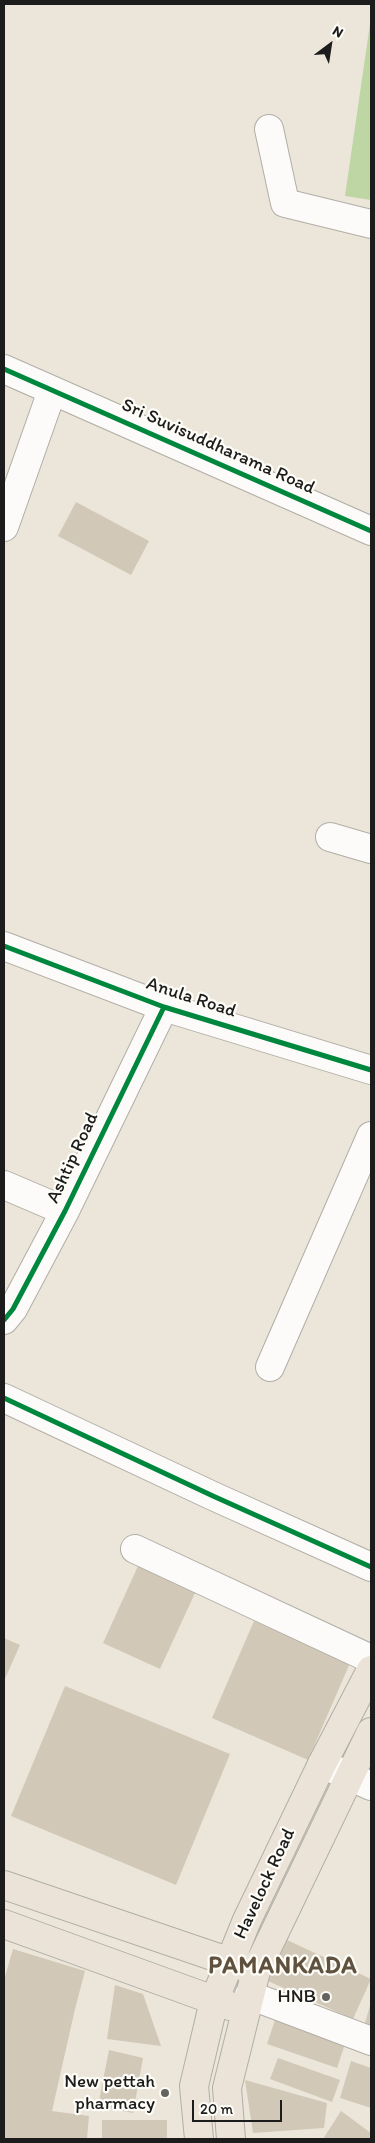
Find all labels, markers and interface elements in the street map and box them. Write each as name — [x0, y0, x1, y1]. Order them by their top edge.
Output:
north arrow — [305, 20, 355, 70]
text: N — [330, 22, 346, 41]
street label: Sri Suvisuddharama Road — [118, 394, 318, 500]
street label: Anula Road — [143, 973, 239, 1023]
street label: Ashtip Road — [42, 1109, 104, 1207]
street label: Havelock Road — [229, 1825, 301, 1943]
district label: PAMANKADA — [207, 1953, 359, 1981]
place label: HNB — [278, 1986, 316, 2008]
marker: HNB — [320, 1991, 332, 2003]
place label: New pettah pharmacy — [64, 2071, 155, 2115]
marker: New pettah pharmacy — [159, 2087, 171, 2099]
scale bar — [195, 2090, 285, 2122]
text: 20 m — [200, 2100, 233, 2118]

